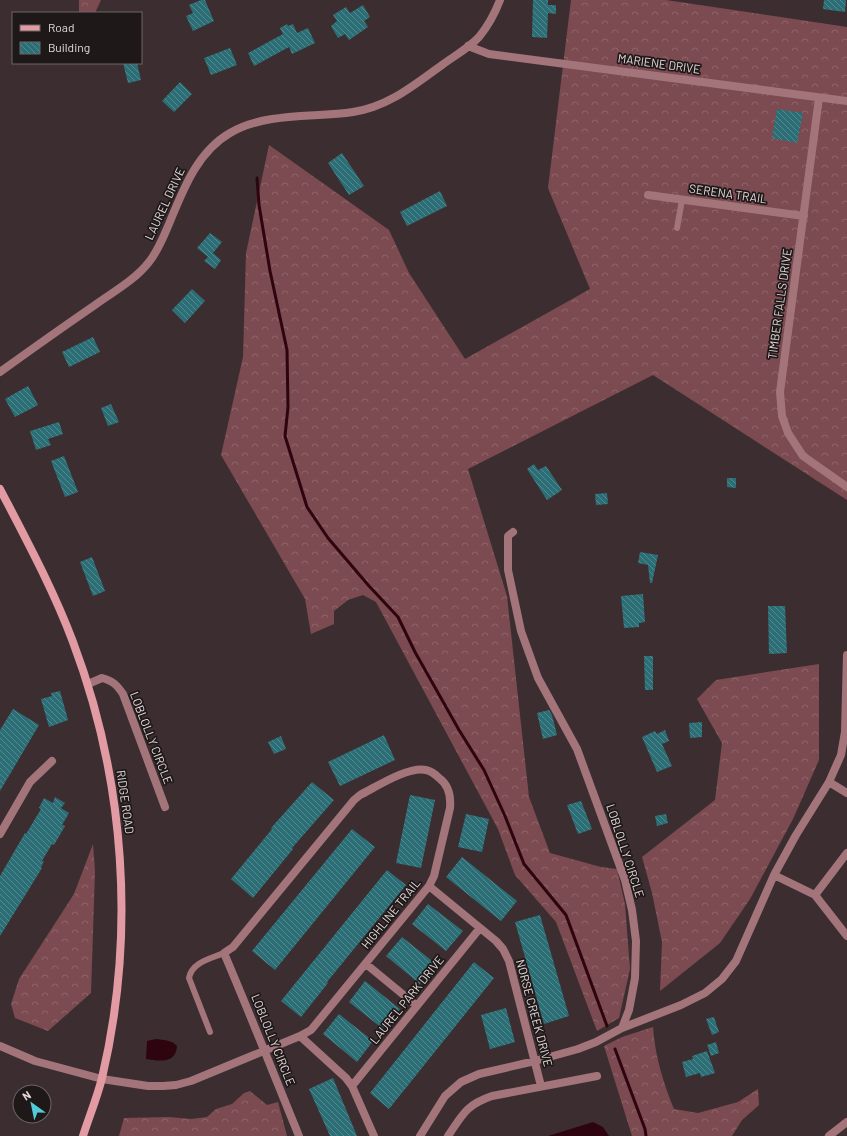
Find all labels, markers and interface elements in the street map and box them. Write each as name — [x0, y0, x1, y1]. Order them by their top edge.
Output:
legend — [12, 12, 142, 64]
text: Road — [48, 20, 75, 34]
text: Building — [48, 40, 90, 54]
street label: MARIENE DRIVE — [617, 50, 701, 76]
street label: LAUREL DRIVE — [141, 165, 187, 242]
street label: SERENA TRAIL — [688, 181, 768, 205]
street label: TIMBER FALLS DRIVE — [764, 248, 794, 360]
street label: LOBLOLLY CIRCLE — [128, 690, 176, 786]
street label: RIDGE ROAD — [115, 769, 137, 835]
street label: LOBLOLLY CIRCLE — [604, 802, 648, 899]
street label: HIGHLINE TRAIL — [358, 876, 423, 951]
street label: LAUREL PARK DRIVE — [366, 952, 446, 1046]
street label: NORSE CREEK DRIVE — [514, 958, 556, 1068]
street label: LOBLOLLY CIRCLE — [249, 992, 299, 1088]
north arrow — [12, 1084, 52, 1124]
text: N — [20, 1088, 33, 1103]

